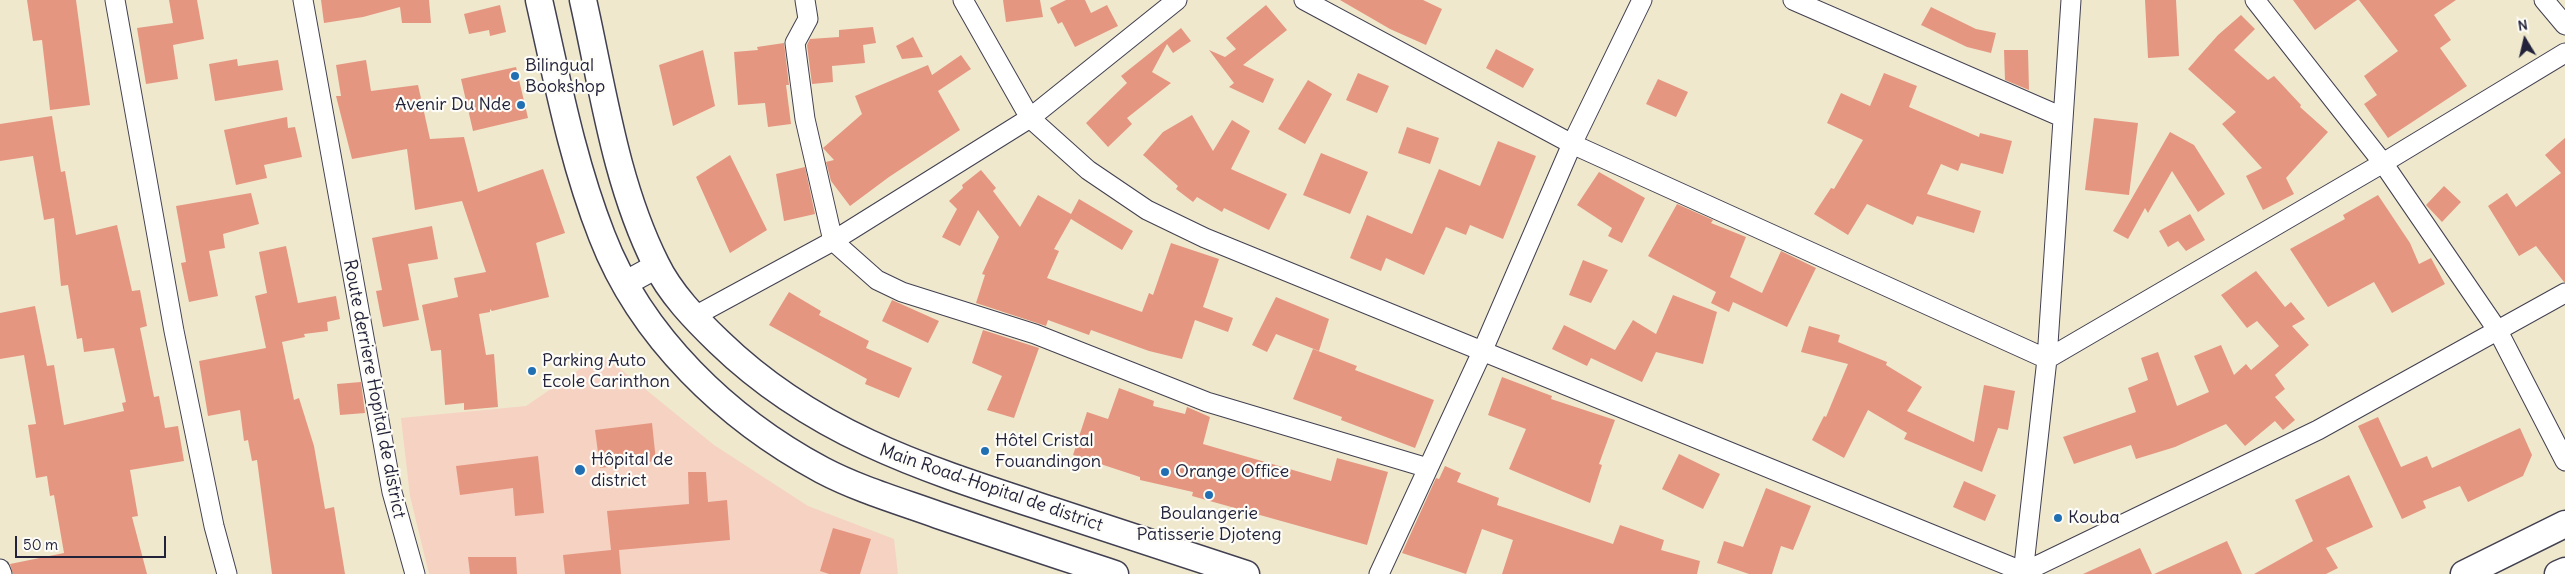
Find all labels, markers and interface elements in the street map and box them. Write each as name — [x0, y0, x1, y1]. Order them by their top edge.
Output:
north arrow — [2500, 15, 2550, 65]
text: N — [2516, 16, 2529, 35]
place label: Bilingual Bookshop — [525, 55, 605, 98]
marker: Bilingual Bookshop — [509, 70, 521, 82]
place label: Avenir Du Nde — [395, 94, 511, 116]
marker: Avenir Du Nde — [515, 99, 527, 111]
street label: Route derriere Hopital de district — [338, 258, 410, 520]
place label: Parking Auto Ecole Carinthon — [542, 350, 670, 392]
marker: Parking Auto Ecole Carinthon — [526, 365, 538, 377]
place label: Hôtel Cristal Fouandingon — [995, 430, 1101, 472]
street label: Main Road-Hopital de district — [876, 440, 1106, 536]
marker: Hôtel Cristal Fouandingon — [979, 445, 991, 457]
place label: Hôpital de district — [591, 449, 673, 492]
place label: Orange Office — [1175, 461, 1289, 483]
marker: Hôpital de district — [573, 463, 587, 477]
marker: Orange Office — [1159, 466, 1171, 478]
marker: Boulangerie Patisserie Djoteng — [1203, 489, 1215, 501]
place label: Boulangerie Patisserie Djoteng — [1136, 503, 1282, 546]
place label: Kouba — [2068, 507, 2120, 529]
marker: Kouba — [2052, 512, 2064, 524]
scale bar — [18, 526, 169, 558]
text: 50 m — [23, 535, 58, 554]

